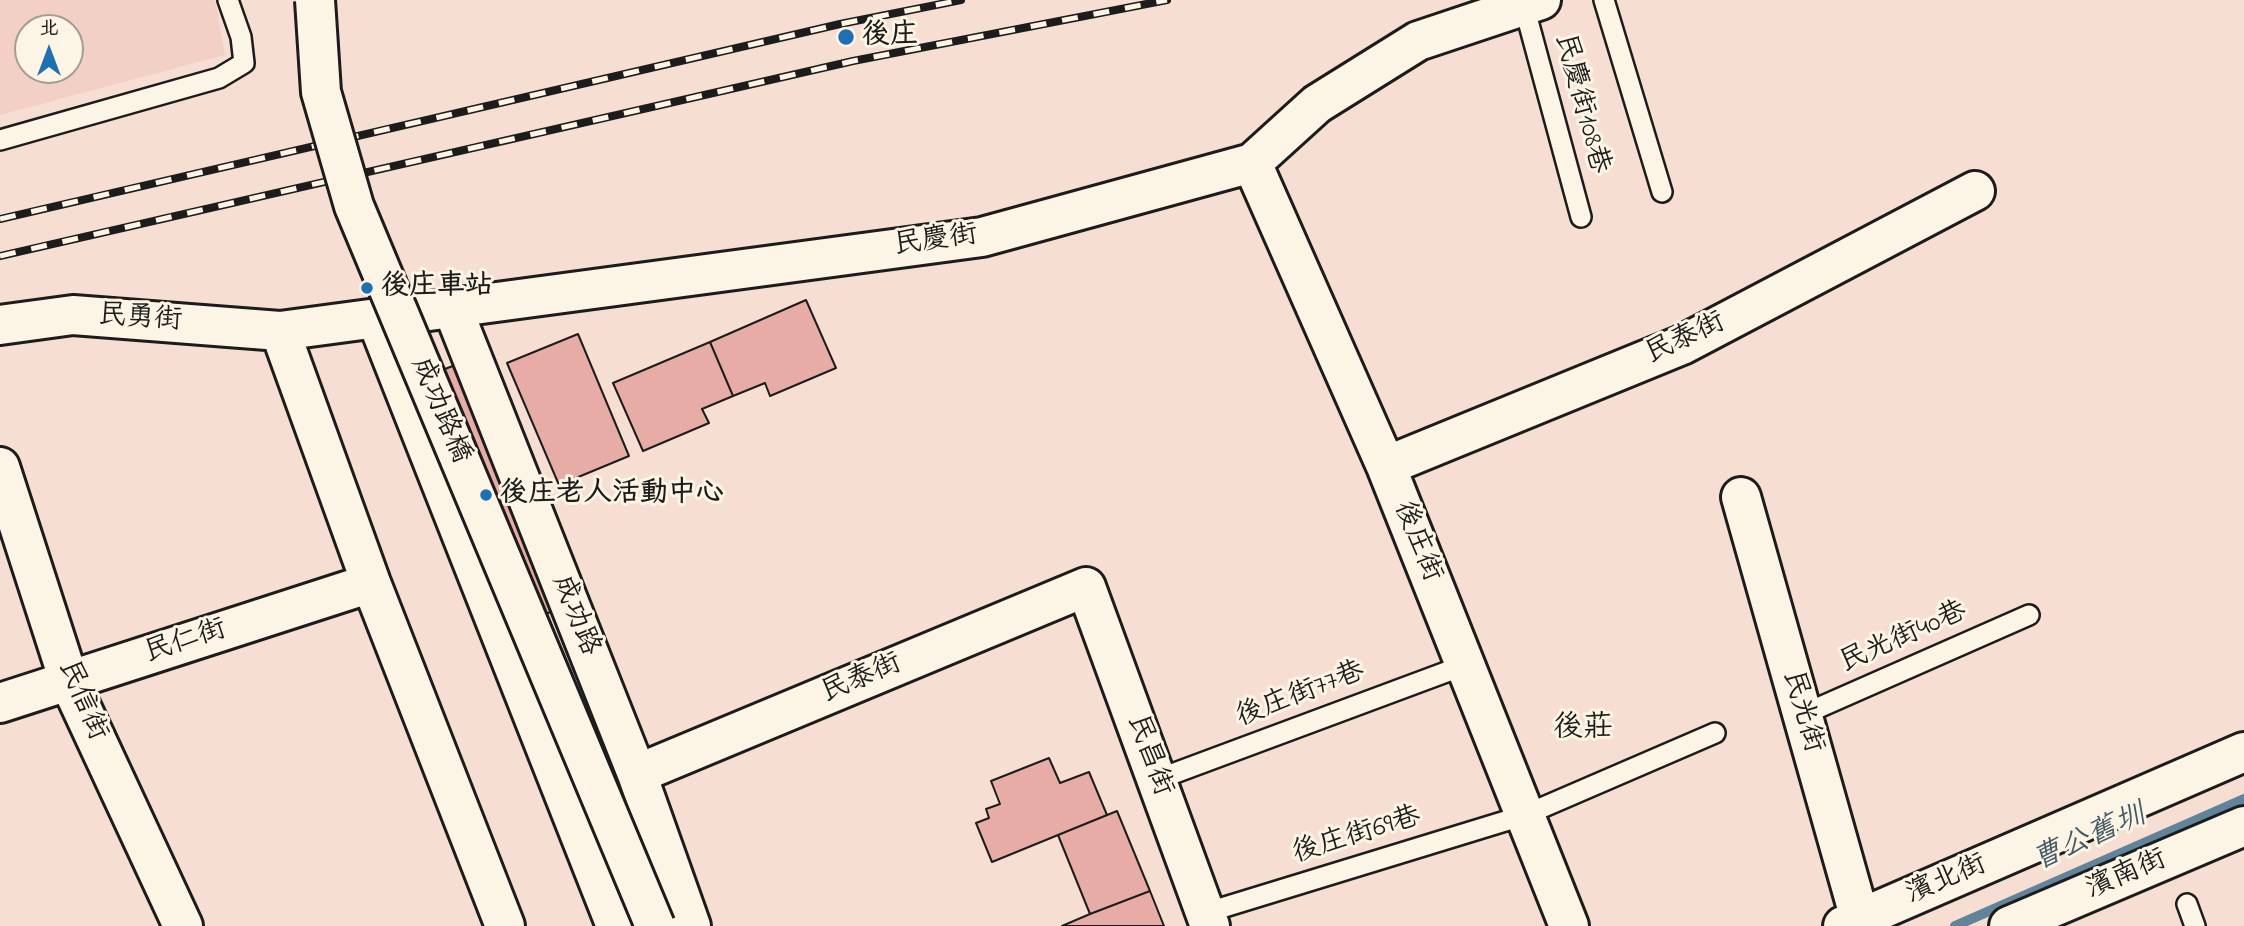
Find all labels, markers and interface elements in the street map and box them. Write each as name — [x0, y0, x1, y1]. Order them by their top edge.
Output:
north arrow — [14, 14, 84, 84]
text: 北 — [39, 16, 59, 43]
place label: 後庄 — [862, 20, 918, 54]
marker: 後庄 — [836, 27, 856, 47]
street label: 民慶街108巷 — [1545, 30, 1615, 178]
street label: 民慶街 — [892, 220, 980, 264]
place label: 後庄車站 — [381, 271, 493, 305]
marker: 後庄車站 — [359, 280, 375, 296]
street label: 民勇街 — [97, 300, 183, 340]
street label: 民泰街 — [1641, 307, 1731, 373]
street label: 成功路橋 — [402, 353, 476, 469]
place label: 後庄老人活動中心 — [500, 478, 724, 512]
marker: 後庄老人活動中心 — [478, 487, 494, 503]
street label: 後庄街 — [1385, 497, 1447, 587]
street label: 成功路 — [543, 571, 605, 661]
street label: 民光街40巷 — [1835, 596, 1973, 682]
street label: 民仁街 — [141, 614, 231, 672]
street label: 民泰街 — [817, 648, 907, 712]
street label: 民信街 — [49, 656, 113, 746]
street label: 後庄街77巷 — [1232, 656, 1370, 736]
street label: 民光街 — [1773, 667, 1829, 757]
street label: 民昌街 — [1118, 711, 1178, 801]
district label: 後莊 — [1553, 712, 1613, 748]
water label: 曹公舊圳 — [2028, 799, 2152, 881]
street label: 後庄街69巷 — [1289, 802, 1425, 872]
street label: 濱南街 — [2082, 844, 2172, 908]
street label: 濱北街 — [1902, 849, 1992, 913]

